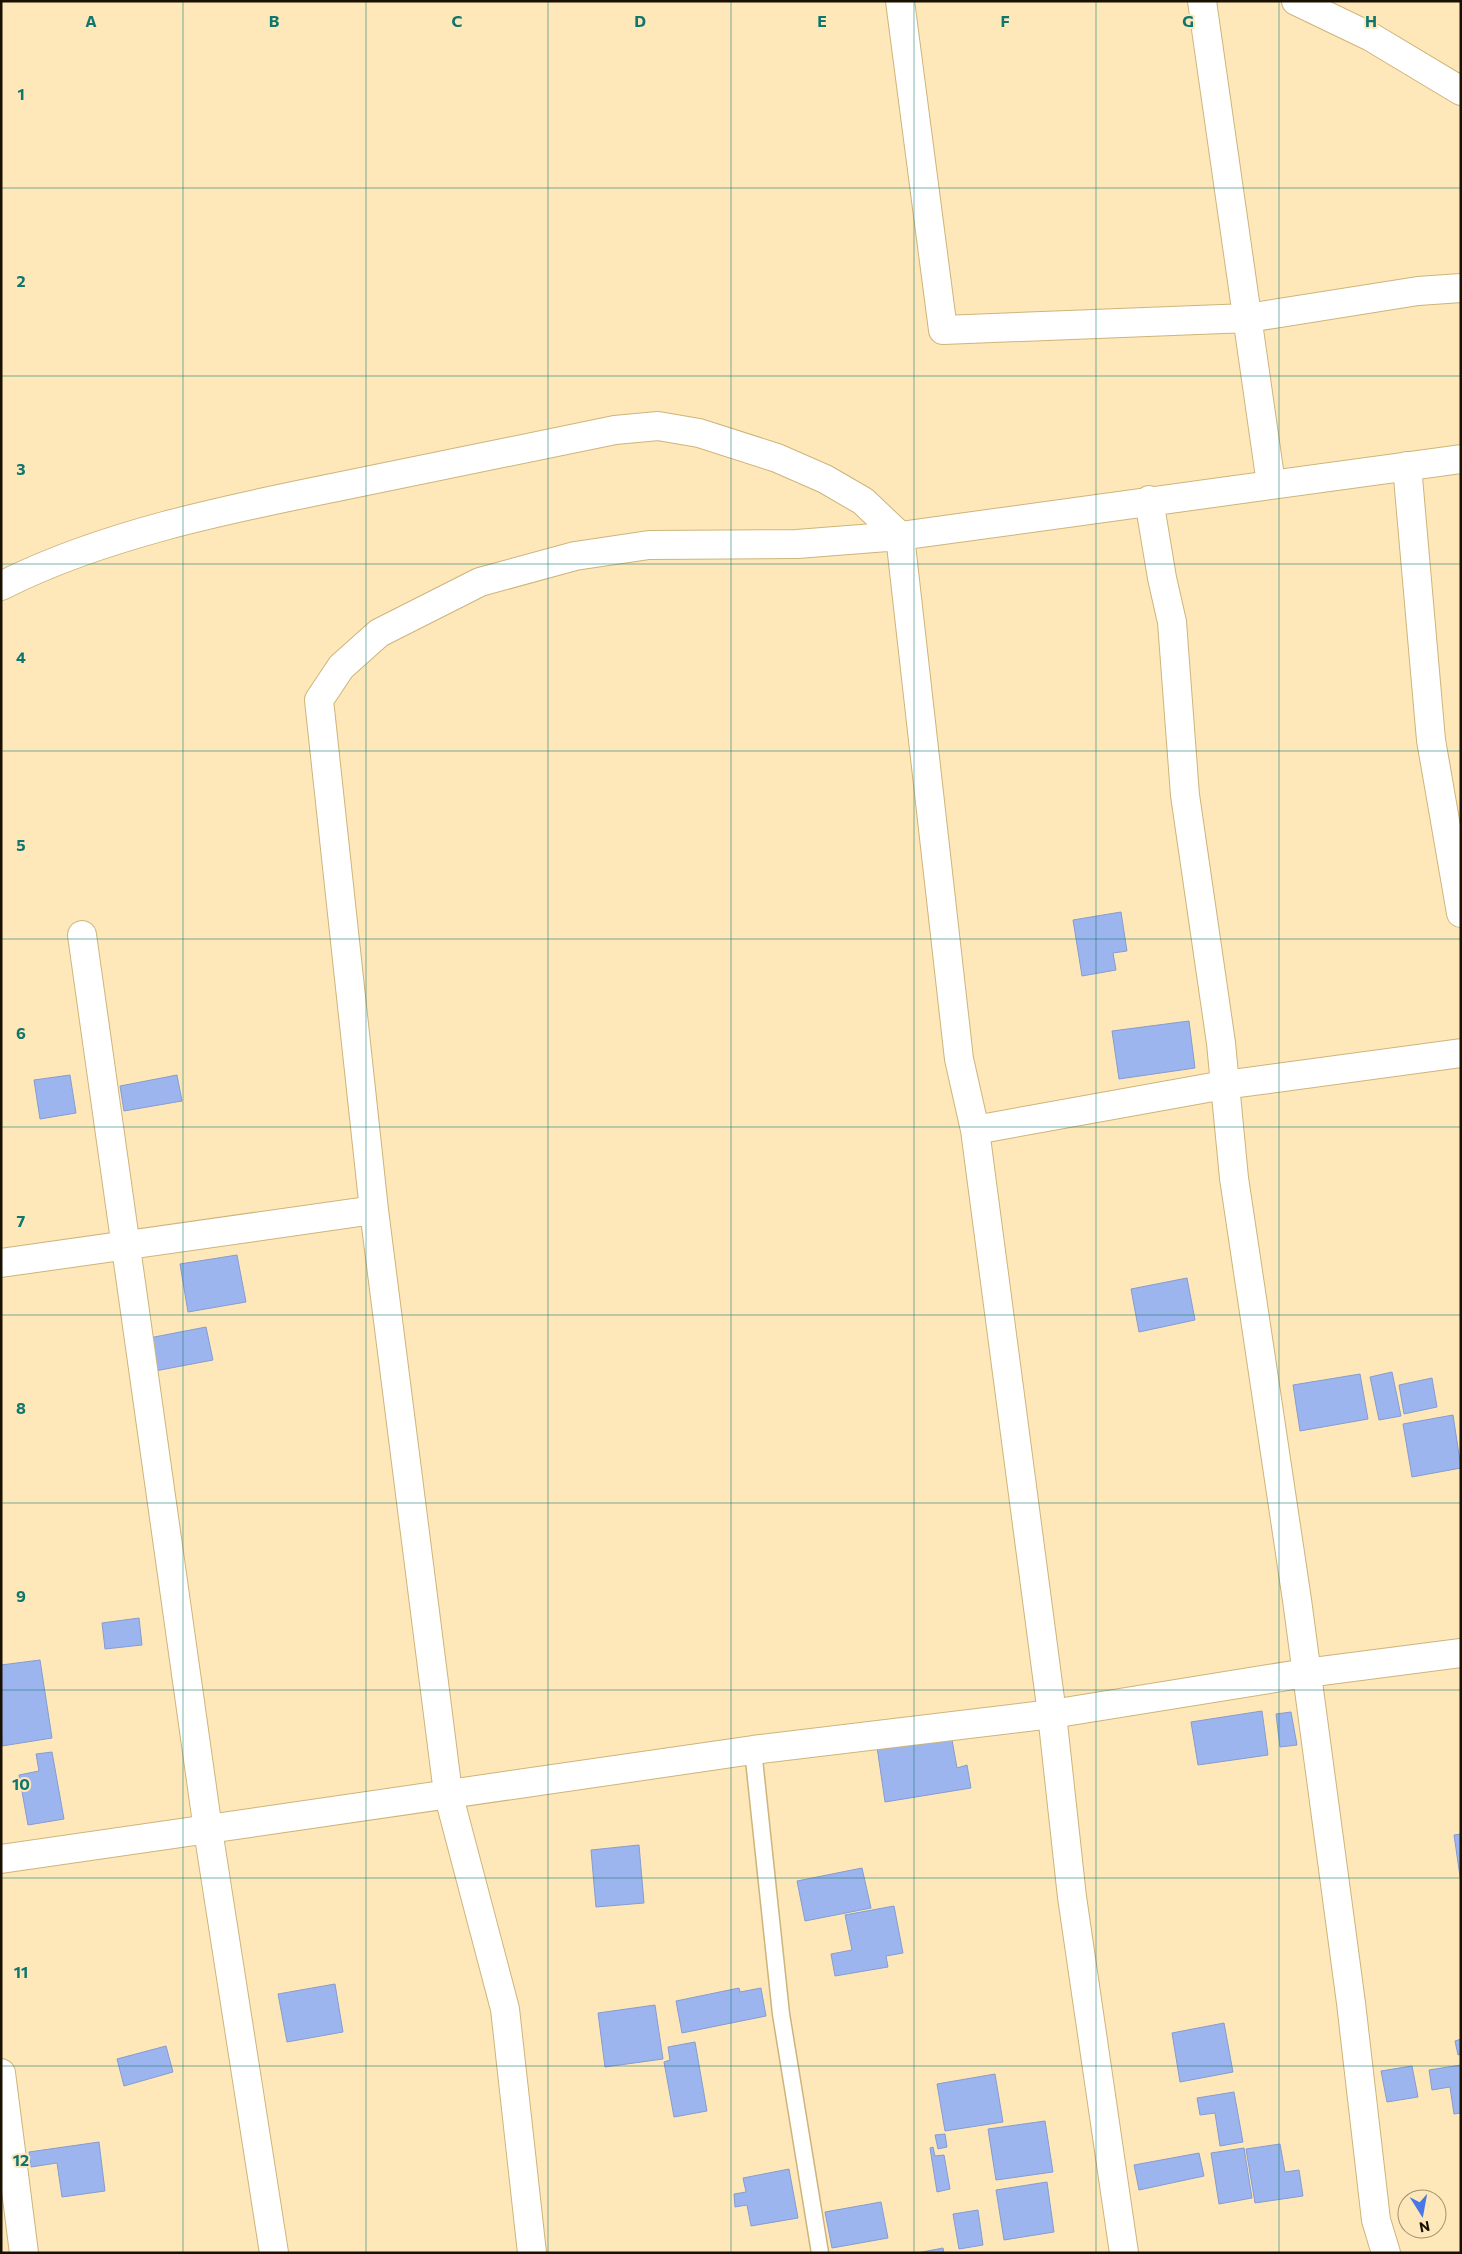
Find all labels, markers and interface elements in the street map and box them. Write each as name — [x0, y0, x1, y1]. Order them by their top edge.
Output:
text: A — [85, 11, 97, 30]
text: B — [269, 11, 280, 30]
text: C — [452, 11, 463, 30]
text: D — [634, 11, 646, 30]
text: E — [817, 11, 827, 30]
text: F — [1000, 11, 1010, 30]
text: G — [1182, 11, 1194, 30]
text: H — [1365, 11, 1377, 30]
text: 1 — [17, 84, 25, 103]
text: 2 — [16, 271, 26, 290]
text: 3 — [16, 459, 26, 478]
text: 4 — [16, 647, 26, 666]
text: 5 — [16, 835, 26, 854]
text: 6 — [16, 1023, 26, 1042]
text: 7 — [17, 1211, 26, 1230]
text: 8 — [16, 1398, 26, 1417]
text: 9 — [16, 1586, 26, 1605]
text: 10 — [12, 1774, 30, 1793]
text: 11 — [14, 1962, 28, 1981]
text: 12 — [13, 2150, 29, 2169]
north arrow — [1397, 2189, 1447, 2239]
text: N — [1418, 2218, 1431, 2237]

